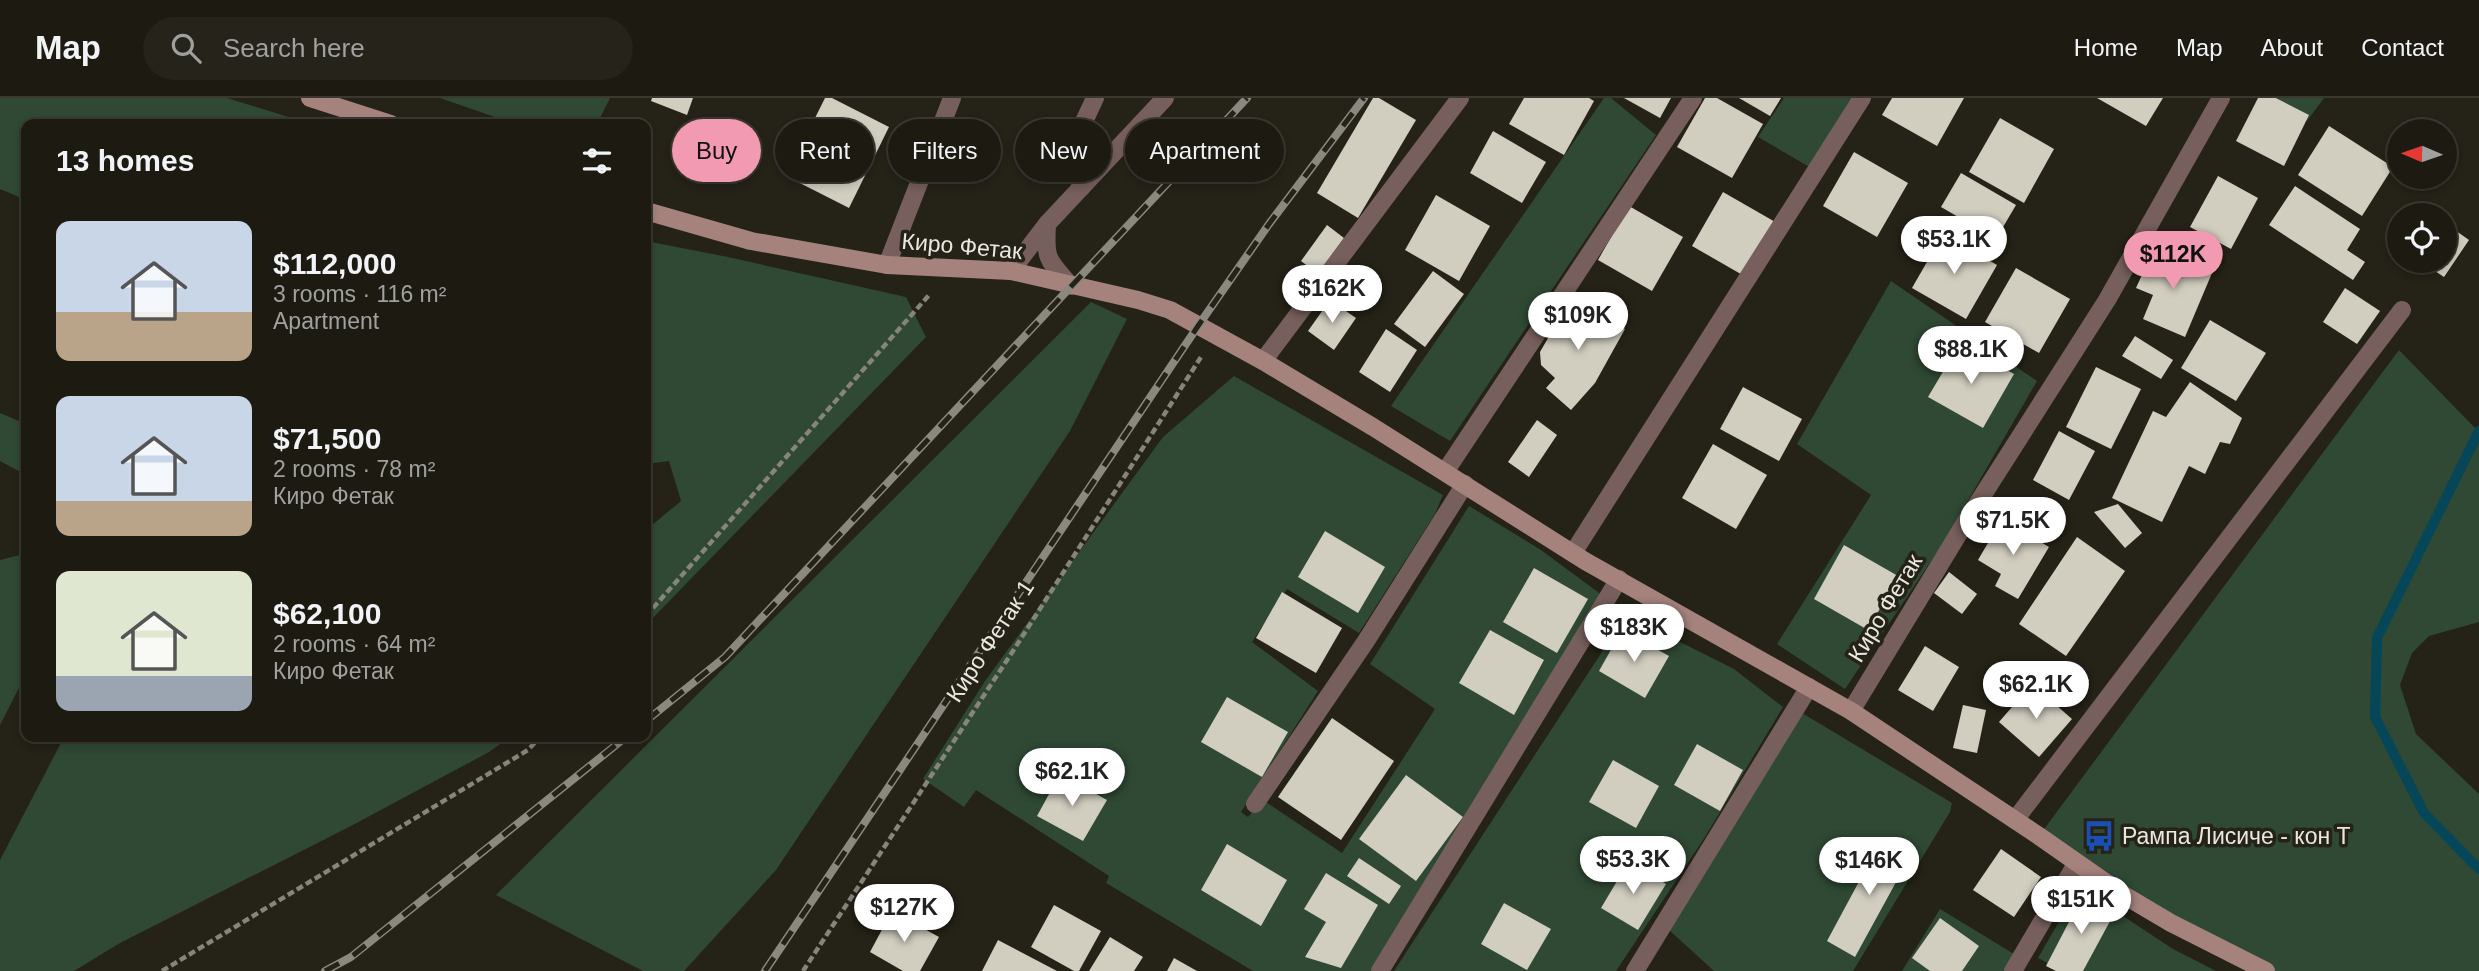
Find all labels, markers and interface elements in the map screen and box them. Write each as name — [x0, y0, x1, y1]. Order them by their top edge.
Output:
search box — [143, 17, 633, 80]
text: Map — [35, 29, 101, 66]
icon: search — [167, 29, 205, 67]
text: Search here — [223, 33, 365, 63]
text: Home — [2074, 34, 2138, 61]
text: Map — [2176, 34, 2223, 61]
text: About — [2261, 34, 2323, 61]
text: Contact — [2361, 34, 2444, 61]
chip: Buy — [672, 119, 761, 182]
chip: Rent — [775, 119, 874, 182]
chip: Filters — [888, 119, 1001, 182]
chip: New — [1015, 119, 1111, 182]
chip: Apartment — [1125, 119, 1284, 182]
north arrow — [2387, 119, 2457, 189]
map controls — [2387, 119, 2457, 273]
icon: filters — [578, 142, 616, 180]
text: 13 homes — [56, 144, 194, 177]
button: locate — [2387, 203, 2457, 273]
pin: $53.1K — [1897, 216, 2011, 276]
text: $53.1K — [1917, 226, 1991, 252]
street label: Киро Фетак — [901, 228, 1024, 264]
pin: $112K — [2124, 232, 2222, 291]
text: $112K — [2140, 241, 2206, 267]
text: $112,000 — [273, 247, 396, 280]
icon: home — [112, 249, 196, 333]
pin: $162K — [1283, 266, 1381, 325]
text: $162K — [1298, 275, 1366, 301]
text: 3 rooms · 116 m² — [273, 281, 446, 307]
pin: $109K — [1529, 292, 1627, 352]
text: $109K — [1544, 302, 1612, 328]
text: Apartment — [273, 308, 379, 334]
pin: $88.1K — [1914, 327, 2028, 386]
text: $88.1K — [1934, 336, 2008, 362]
text: $71,500 — [273, 422, 381, 455]
icon: home — [112, 424, 196, 508]
text: 2 rooms · 78 m² — [273, 456, 435, 482]
text: Киро Фетак — [273, 483, 394, 509]
pin: $71.5K — [1956, 498, 2070, 557]
text: $71.5K — [1976, 507, 2050, 533]
street label: Киро Фетак — [1843, 549, 1928, 667]
street label: Киро Фетак 1 — [941, 575, 1039, 707]
text: $62,100 — [273, 597, 381, 630]
icon: home — [112, 599, 196, 683]
pin: $183K — [1585, 604, 1683, 664]
text: $183K — [1600, 614, 1668, 640]
text: 2 rooms · 64 m² — [273, 631, 435, 657]
text: Киро Фетак — [273, 658, 394, 684]
pin: $62.1K — [1979, 662, 2093, 721]
text: $62.1K — [1999, 671, 2073, 697]
pin: $62.1K — [1015, 748, 1129, 808]
text: $62.1K — [1035, 758, 1109, 784]
bus stop icon: Рампа Лисиче - кон Т — [2082, 819, 2116, 853]
place label: Рампа Лисиче - кон Т — [2122, 823, 2351, 849]
pin: $53.3K — [1576, 836, 1690, 896]
pin: $146K — [1820, 838, 1918, 897]
text: $53.3K — [1596, 846, 1670, 872]
text: $146K — [1835, 847, 1903, 873]
pin: $151K — [2032, 876, 2130, 936]
pin: $127K — [855, 884, 953, 944]
text: $151K — [2047, 886, 2115, 912]
text: $127K — [870, 894, 938, 920]

